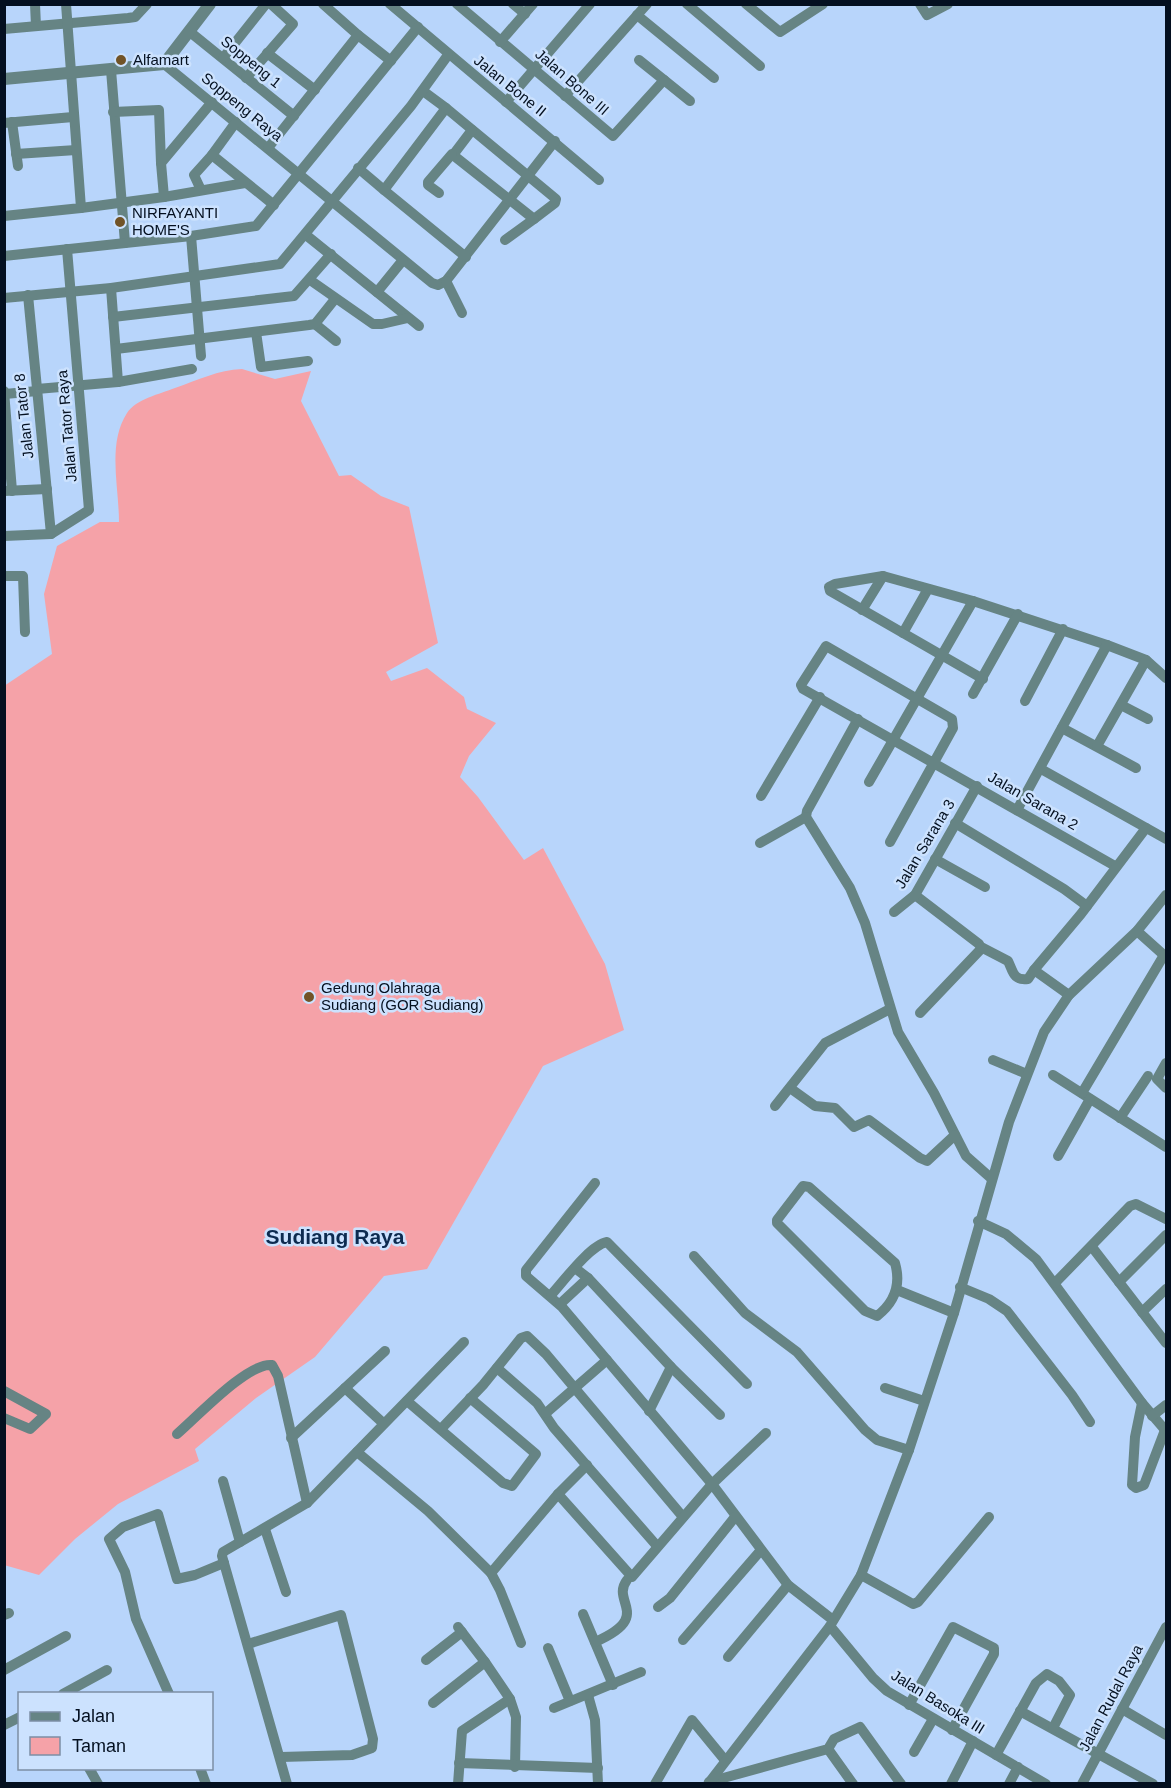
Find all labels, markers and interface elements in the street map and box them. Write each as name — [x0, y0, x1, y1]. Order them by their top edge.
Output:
street label: Soppeng 1 — [218, 32, 285, 91]
street label: Jalan Bone III — [532, 45, 613, 118]
place label: Alfamart — [133, 51, 190, 68]
street label: Jalan Bone II — [471, 51, 550, 120]
marker: Alfamart — [114, 53, 128, 67]
street label: Soppeng Raya — [198, 69, 287, 145]
place label: NIRFAYANTI HOME'S — [132, 204, 218, 238]
marker: NIRFAYANTI HOME'S — [113, 215, 127, 229]
street label: Jalan Tator Raya — [53, 369, 80, 483]
street label: Jalan Tator 8 — [11, 373, 36, 460]
street label: Jalan Sarana 2 — [985, 768, 1081, 833]
street label: Jalan Sarana 3 — [891, 796, 958, 891]
place label: Gedung Olahraga Sudiang (GOR Sudiang) — [321, 979, 484, 1013]
marker: Gedung Olahraga Sudiang (GOR Sudiang) — [302, 990, 316, 1004]
district label: Sudiang Raya — [266, 1225, 405, 1248]
street label: Jalan Rudal Raya — [1075, 1641, 1146, 1754]
street label: Jalan Basoka III — [889, 1666, 988, 1737]
legend — [18, 1692, 213, 1770]
text: Jalan — [72, 1706, 115, 1726]
text: Taman — [72, 1736, 126, 1756]

